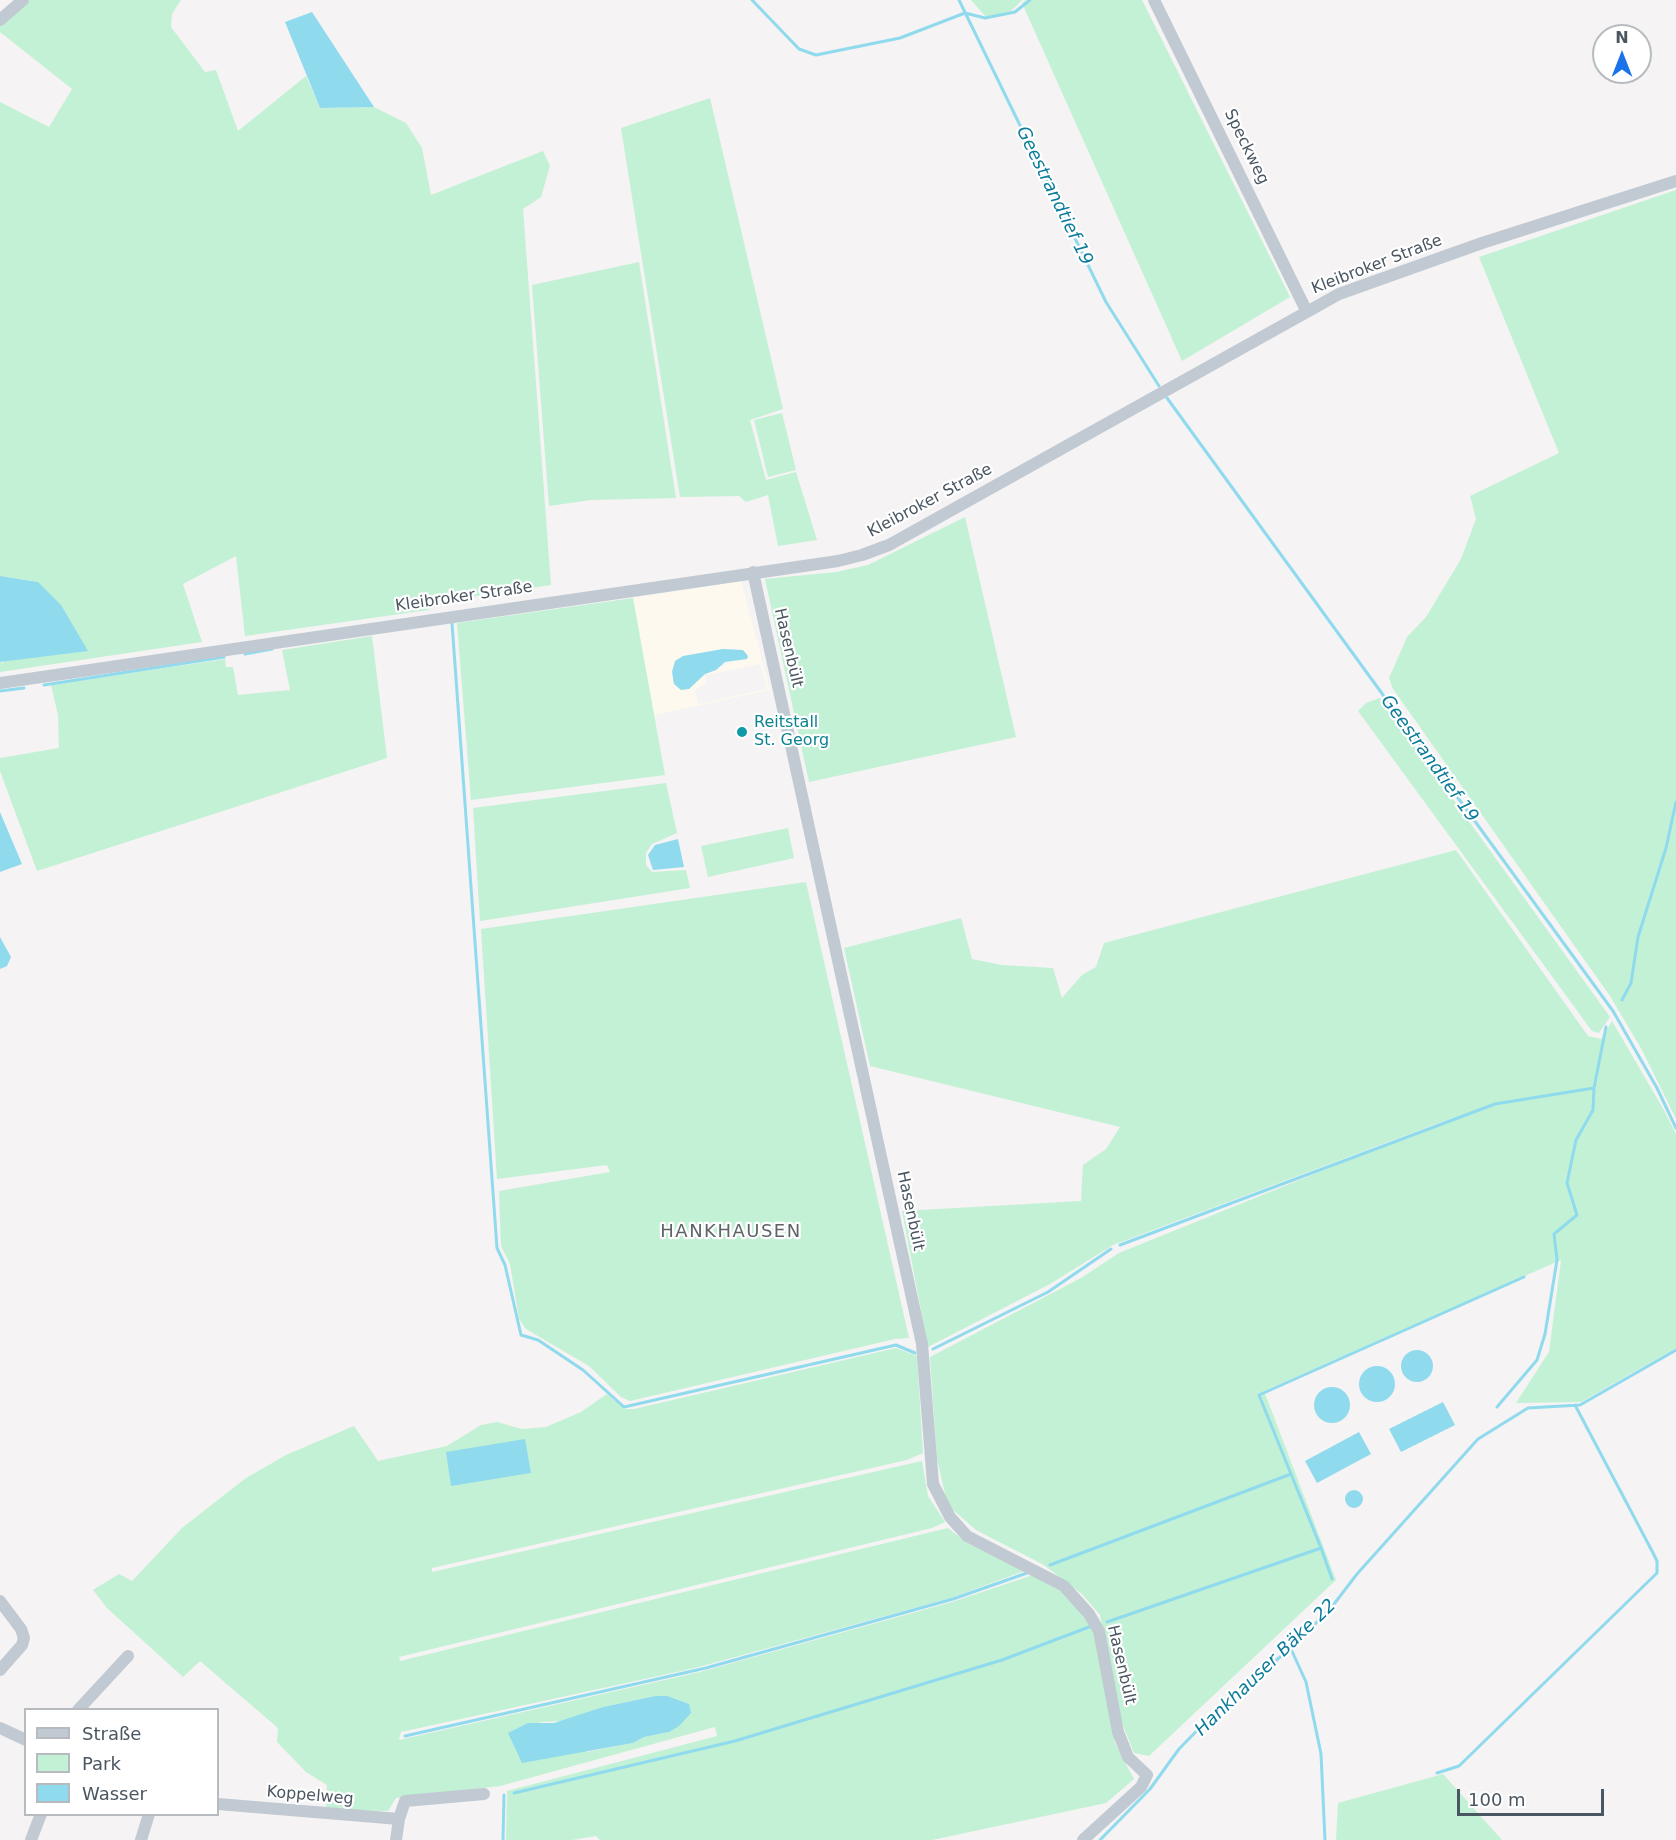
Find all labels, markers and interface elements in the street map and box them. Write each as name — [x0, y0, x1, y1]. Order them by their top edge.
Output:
north arrow — [1592, 24, 1652, 84]
text: N — [1615, 28, 1629, 47]
street label: Speckweg — [1220, 106, 1272, 188]
water label: Geestrandtief 19 — [1011, 123, 1097, 269]
street label: Kleibroker Straße — [1309, 231, 1445, 299]
street label: Kleibroker Straße — [864, 460, 996, 542]
street label: Kleibroker Straße — [394, 578, 534, 616]
street label: Hasenbült — [770, 606, 806, 690]
water label: Geestrandtief 19 — [1376, 691, 1482, 827]
place label: Reitstall St. Georg — [754, 713, 829, 751]
marker: Reitstall St. Georg — [735, 725, 749, 739]
street label: Hasenbült — [892, 1169, 928, 1253]
district label: HANKHAUSEN — [660, 1221, 802, 1243]
water label: Hankhauser Bäke 22 — [1191, 1595, 1341, 1741]
street label: Hasenbült — [1103, 1623, 1139, 1707]
legend — [24, 1708, 219, 1816]
text: Straße — [82, 1723, 141, 1744]
text: Park — [82, 1753, 121, 1774]
scale bar — [1460, 1777, 1607, 1815]
text: Wasser — [82, 1783, 147, 1804]
street label: Koppelweg — [266, 1783, 354, 1809]
text: 100 m — [1468, 1789, 1526, 1810]

